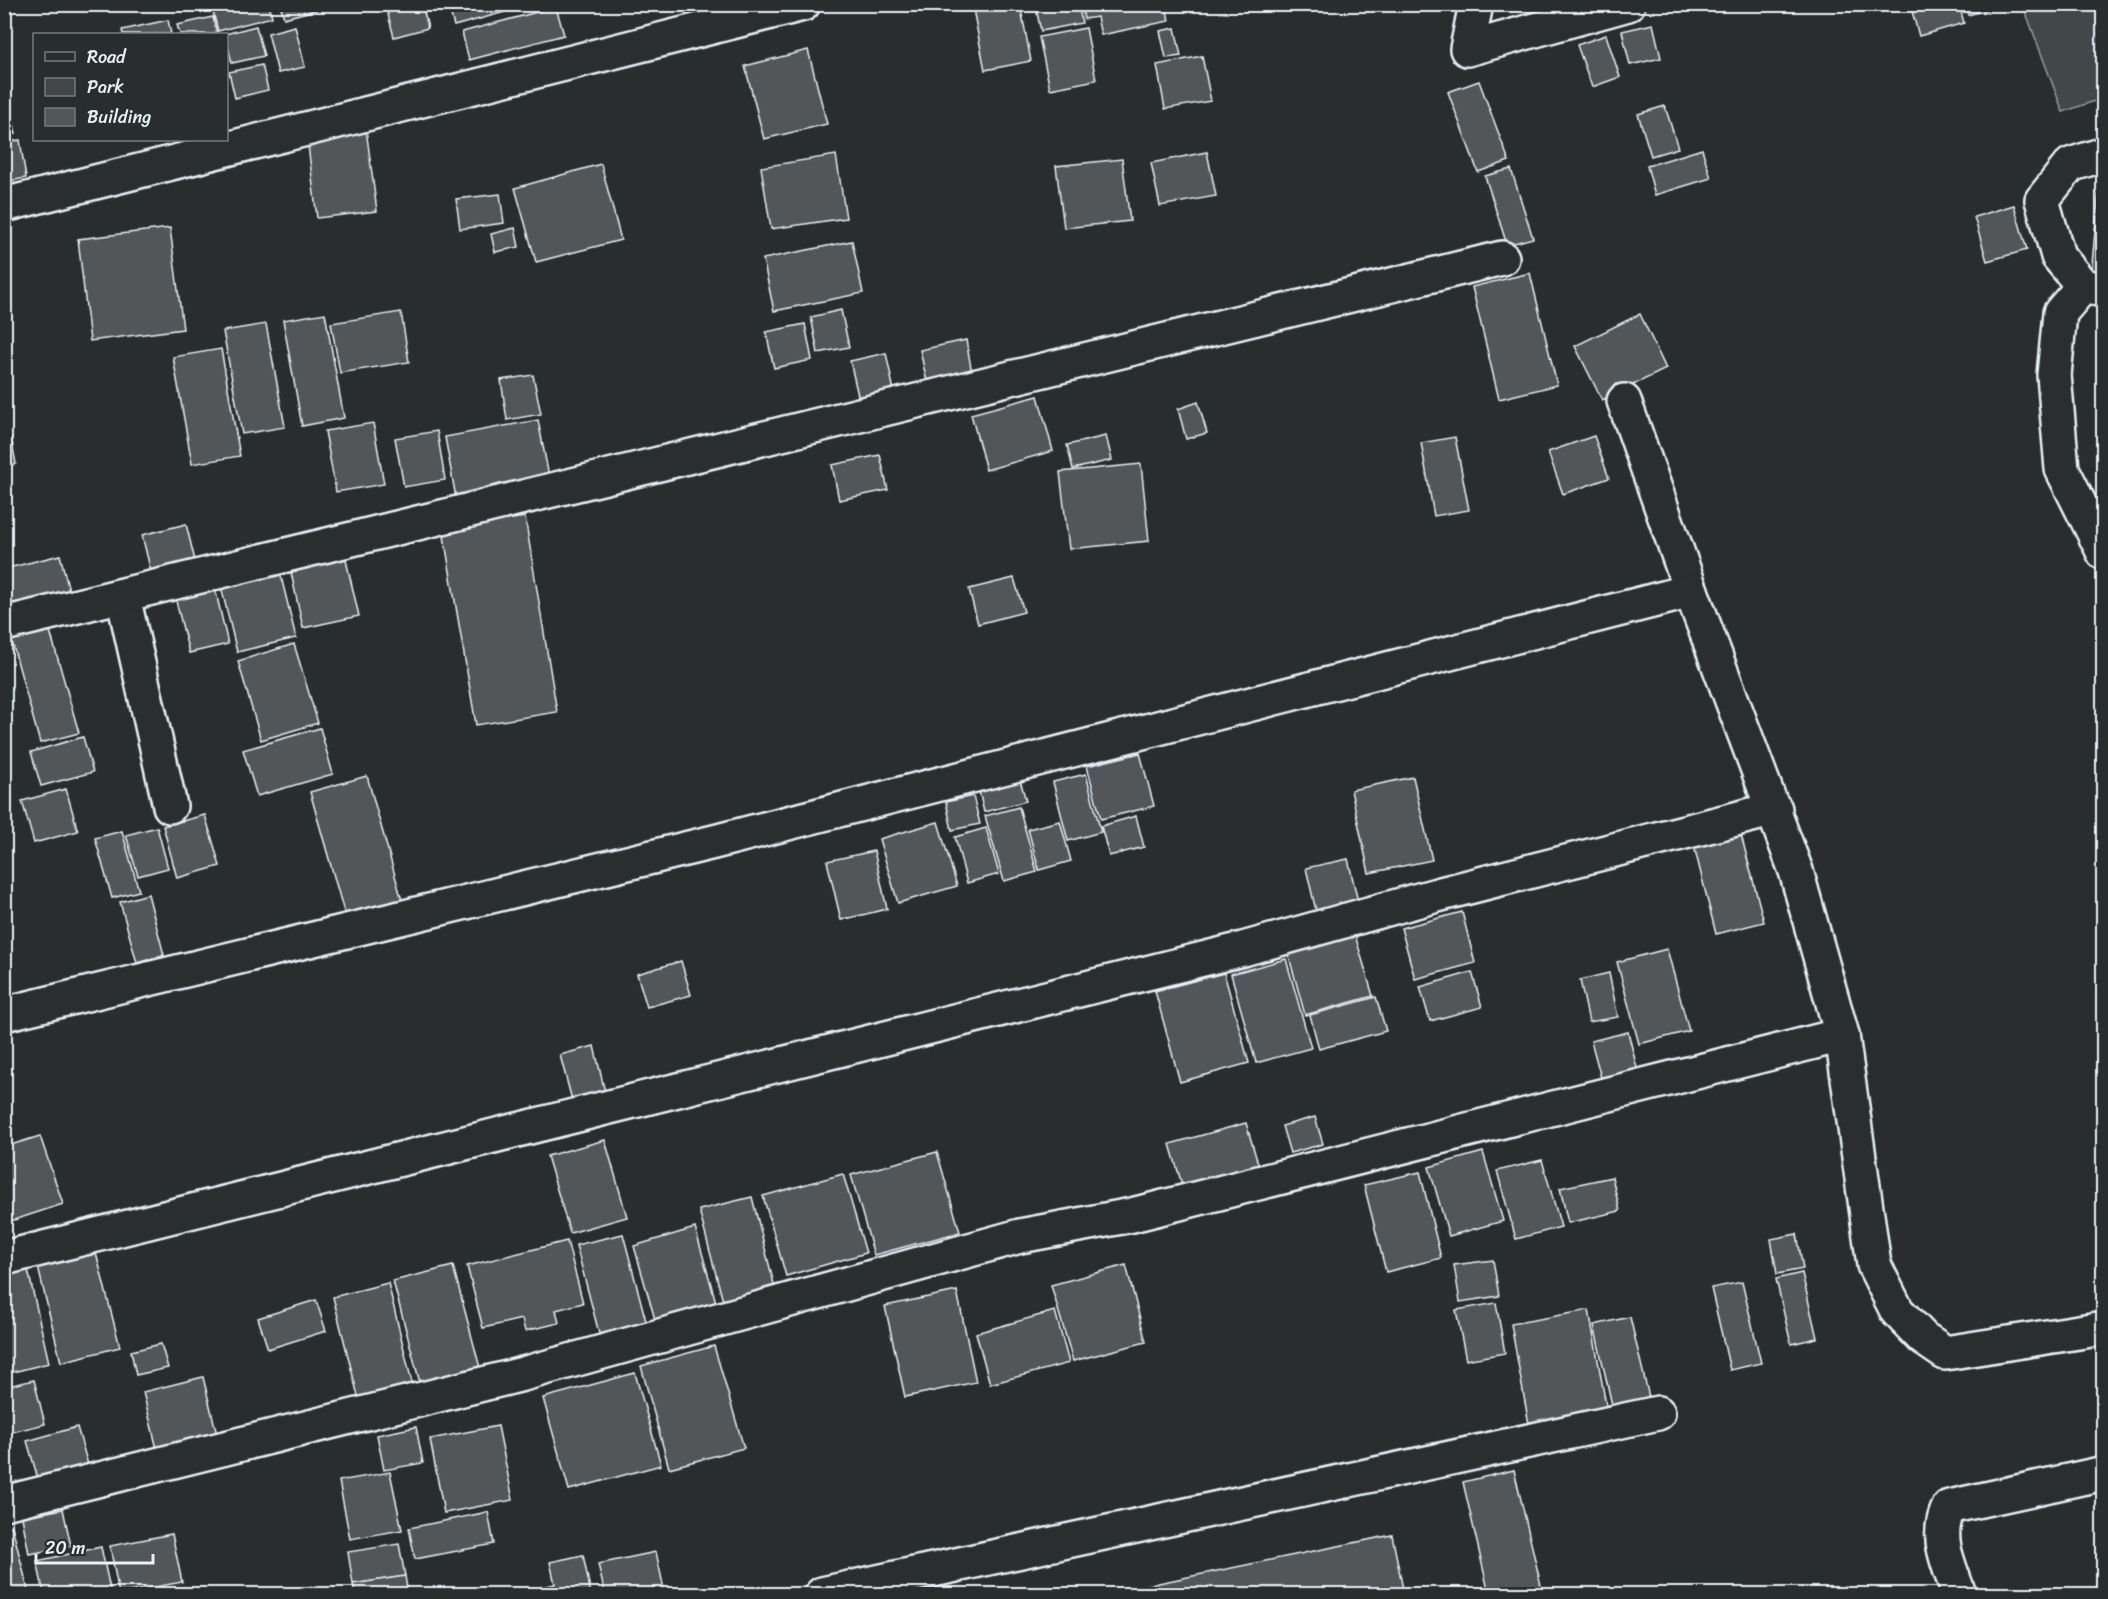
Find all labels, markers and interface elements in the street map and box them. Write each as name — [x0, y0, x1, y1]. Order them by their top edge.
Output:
legend — [33, 33, 228, 141]
text: Road — [87, 41, 127, 73]
text: Park — [87, 71, 124, 103]
text: Building — [87, 101, 151, 133]
scale bar — [36, 1527, 153, 1565]
text: 20 m — [45, 1532, 85, 1564]

